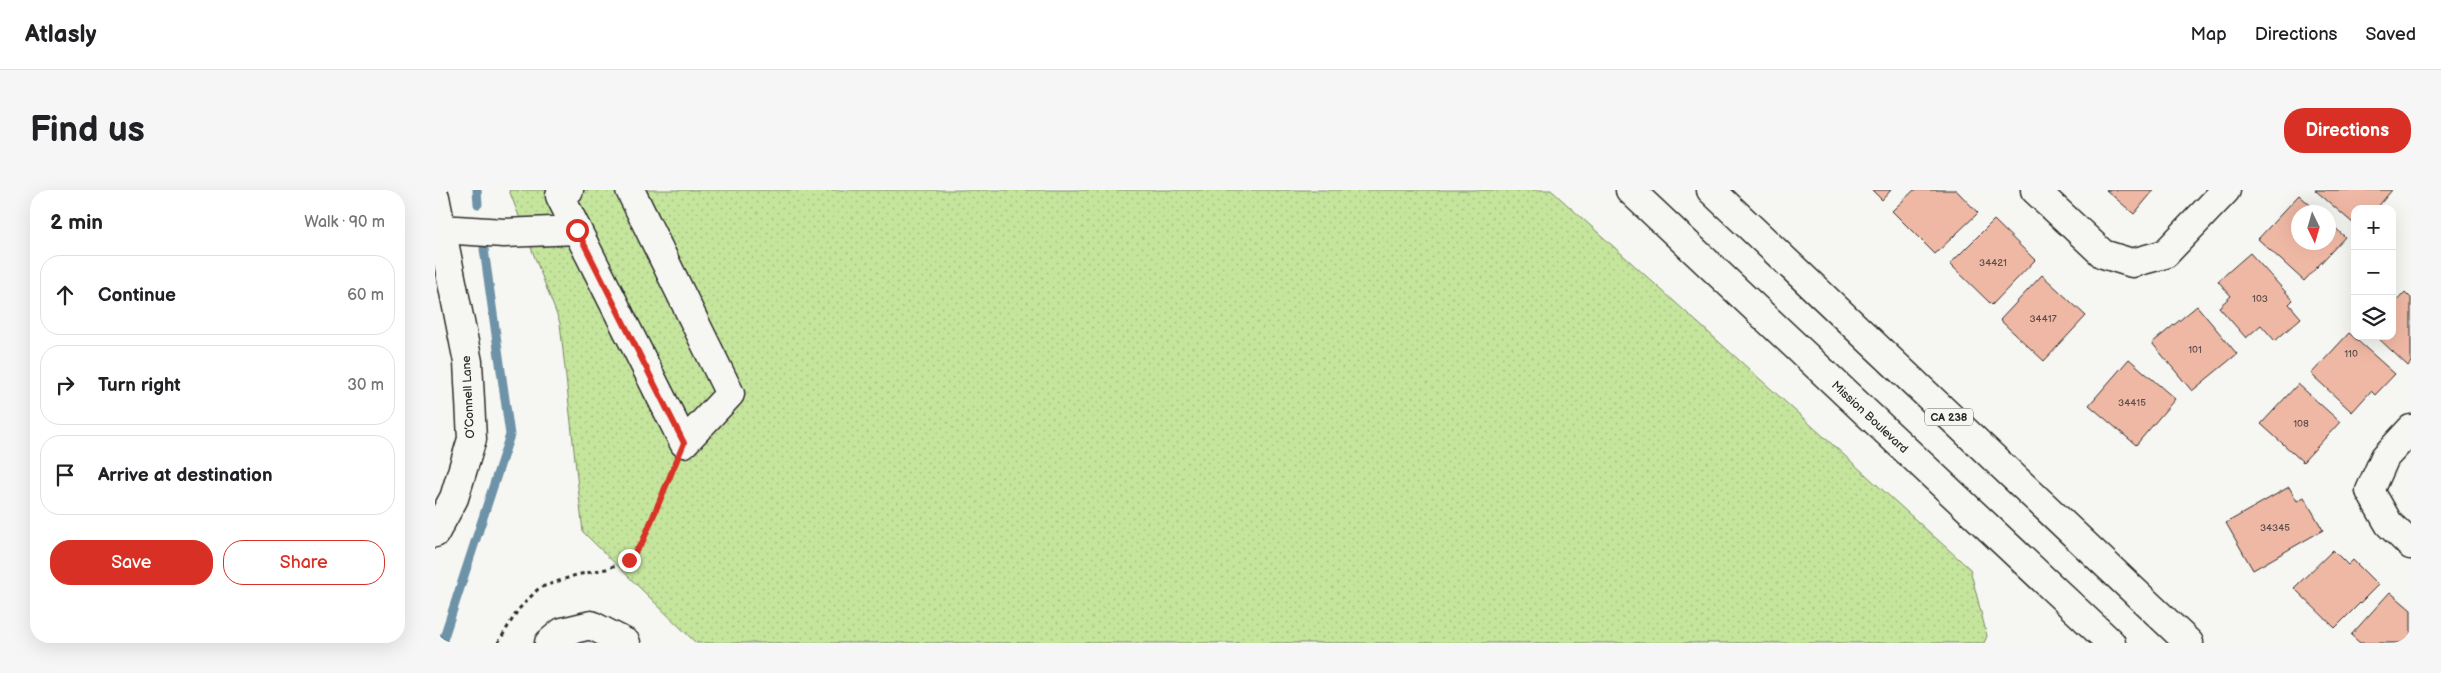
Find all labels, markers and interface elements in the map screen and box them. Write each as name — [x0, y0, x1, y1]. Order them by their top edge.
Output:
text: Atlasly — [25, 20, 96, 49]
text: Map — [2191, 24, 2227, 45]
text: Directions — [2255, 24, 2337, 45]
text: Saved — [2365, 24, 2416, 45]
button: Directions — [2284, 108, 2411, 153]
text: Find us — [30, 109, 145, 152]
north arrow — [2291, 205, 2336, 250]
map controls — [2351, 205, 2396, 340]
button: + — [2351, 205, 2396, 250]
text: 2 min — [50, 210, 103, 235]
text: Walk · 90 m — [304, 213, 385, 232]
route start — [566, 219, 589, 242]
button: − — [2351, 250, 2396, 295]
house number: 34421 — [1979, 257, 2007, 269]
icon: ahead — [51, 281, 79, 309]
text: Continue — [98, 284, 176, 307]
text: 60 m — [347, 286, 384, 305]
house number: 103 — [2252, 293, 2268, 305]
button: layers — [2351, 295, 2396, 340]
house number: 34417 — [2029, 313, 2057, 325]
house number: 101 — [2188, 344, 2202, 356]
house number: 110 — [2344, 348, 2358, 360]
street label: O’Connell Lane — [459, 355, 478, 439]
icon: right — [51, 371, 79, 399]
text: Turn right — [98, 374, 181, 397]
text: 30 m — [347, 376, 384, 395]
street label: Mission Boulevard — [1828, 378, 1911, 457]
house number: 34415 — [2118, 397, 2146, 409]
road number: CA 238 — [1925, 408, 1973, 426]
house number: 108 — [2293, 418, 2309, 430]
icon: arrive — [51, 461, 79, 489]
text: Arrive at destination — [98, 464, 273, 487]
house number: 34345 — [2260, 522, 2290, 534]
button: Save — [50, 540, 213, 585]
button: Share — [223, 540, 385, 585]
route end — [618, 549, 641, 572]

